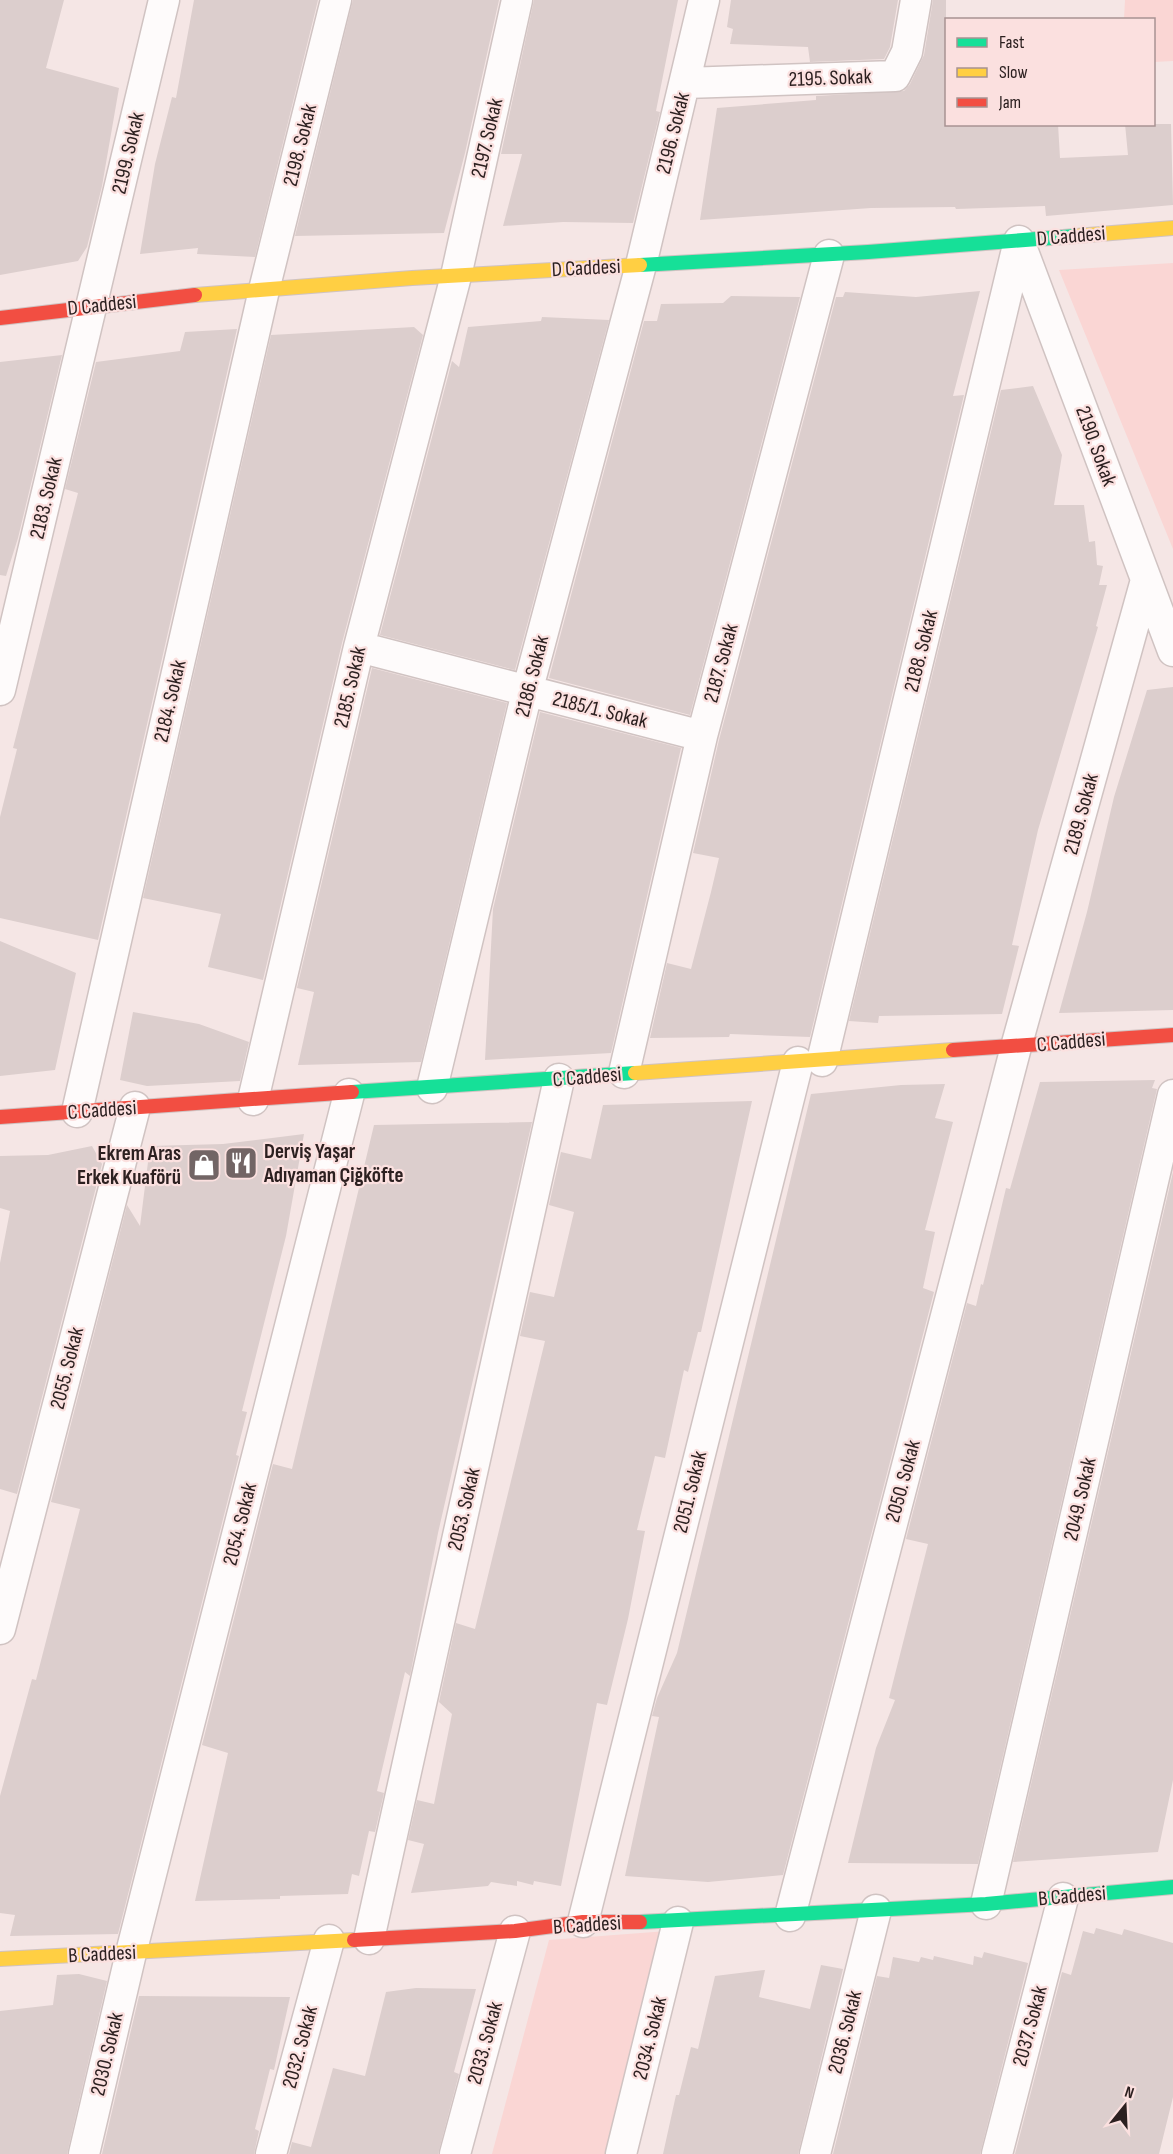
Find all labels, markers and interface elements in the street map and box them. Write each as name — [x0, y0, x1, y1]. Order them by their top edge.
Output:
legend — [945, 18, 1155, 126]
text: Fast — [999, 32, 1025, 53]
text: Slow — [999, 62, 1028, 83]
street label: 2195. Sokak — [788, 64, 872, 92]
street label: 2196. Sokak — [651, 90, 695, 176]
text: Jam — [998, 92, 1021, 113]
street label: 2197. Sokak — [466, 96, 508, 180]
street label: 2198. Sokak — [278, 101, 322, 189]
street label: 2199. Sokak — [106, 110, 150, 196]
street label: D Caddesi — [1036, 221, 1106, 251]
street label: D Caddesi — [551, 254, 621, 282]
street label: D Caddesi — [66, 289, 138, 321]
street label: 2190. Sokak — [1070, 403, 1122, 489]
street label: 2183. Sokak — [24, 455, 68, 541]
street label: 2188. Sokak — [899, 607, 943, 695]
street label: 2187. Sokak — [698, 621, 744, 705]
street label: 2186. Sokak — [510, 633, 554, 719]
street label: 2185. Sokak — [329, 644, 371, 730]
street label: 2184. Sokak — [148, 657, 192, 745]
street label: 2185/1. Sokak — [550, 686, 650, 734]
street label: 2189. Sokak — [1058, 771, 1104, 857]
street label: C Caddesi — [1036, 1027, 1106, 1057]
street label: C Caddesi — [552, 1062, 622, 1092]
street label: C Caddesi — [67, 1095, 137, 1125]
place label: Derviş Yaşar Adıyaman Çiğköfte — [263, 1139, 403, 1188]
place label: Ekrem Aras Erkek Kuaförü — [77, 1141, 181, 1190]
restaurant icon: Derviş Yaşar Adıyaman Çiğköfte — [223, 1145, 259, 1181]
shop icon: Ekrem Aras Erkek Kuaförü — [186, 1147, 222, 1183]
street label: 2055. Sokak — [45, 1324, 89, 1412]
street label: 2050. Sokak — [880, 1437, 926, 1525]
street label: 2051. Sokak — [668, 1448, 712, 1536]
street label: 2049. Sokak — [1058, 1455, 1102, 1543]
street label: 2053. Sokak — [442, 1465, 486, 1553]
street label: 2054. Sokak — [218, 1480, 262, 1568]
street label: B Caddesi — [1037, 1881, 1107, 1911]
street label: B Caddesi — [552, 1910, 622, 1940]
street label: B Caddesi — [67, 1940, 137, 1968]
street label: 2037. Sokak — [1007, 1983, 1053, 2069]
street label: 2036. Sokak — [823, 1988, 867, 2076]
street label: 2034. Sokak — [628, 1994, 672, 2082]
street label: 2033. Sokak — [462, 1999, 508, 2087]
street label: 2032. Sokak — [277, 2003, 323, 2091]
street label: 2030. Sokak — [85, 2010, 129, 2098]
north arrow — [1095, 2076, 1155, 2136]
text: N — [1122, 2083, 1136, 2104]

